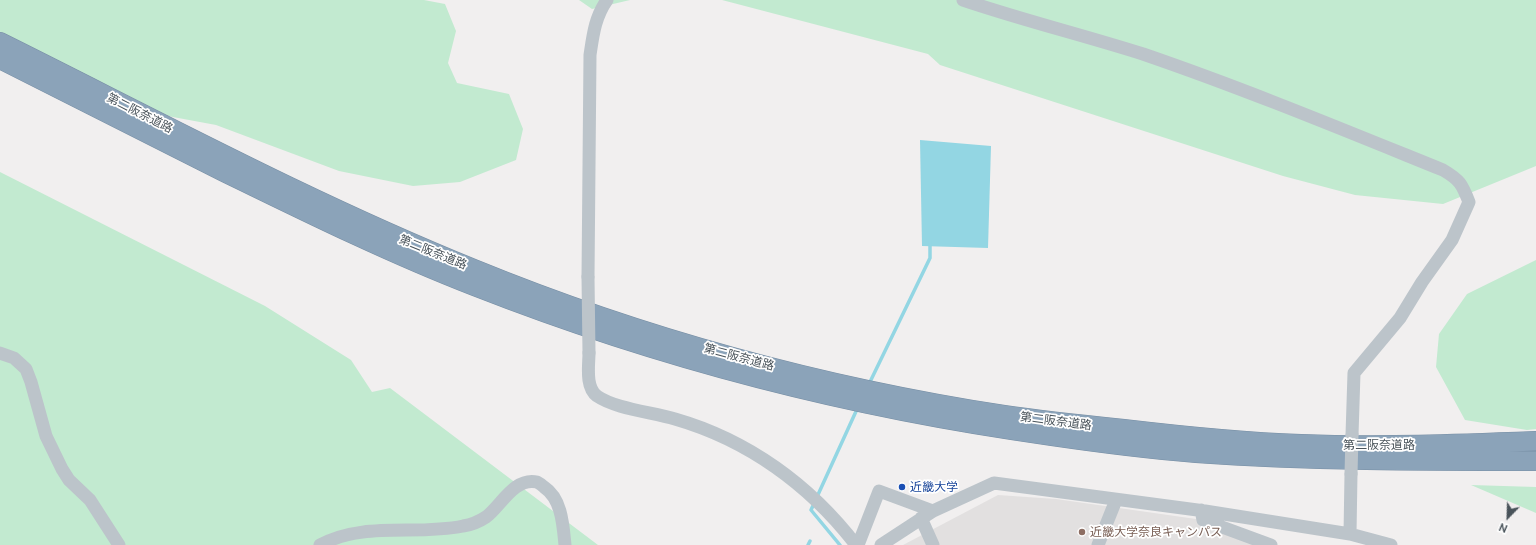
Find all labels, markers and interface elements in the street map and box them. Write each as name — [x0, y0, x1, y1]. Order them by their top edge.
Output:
street label: 第二阪奈道路 — [105, 90, 175, 136]
street label: 第二阪奈道路 — [397, 232, 469, 272]
street label: 第二阪奈道路 — [702, 341, 776, 373]
street label: 第二阪奈道路 — [1019, 409, 1093, 433]
street label: 第二阪奈道路 — [1343, 438, 1415, 452]
place label: 近畿大学 — [910, 480, 958, 494]
marker: 近畿大学 — [897, 482, 907, 492]
north arrow — [1488, 497, 1528, 537]
text: N — [1497, 521, 1509, 535]
place label: 近畿大学奈良キャンパス — [1090, 525, 1222, 539]
marker: 近畿大学奈良キャンパス — [1077, 527, 1087, 537]

